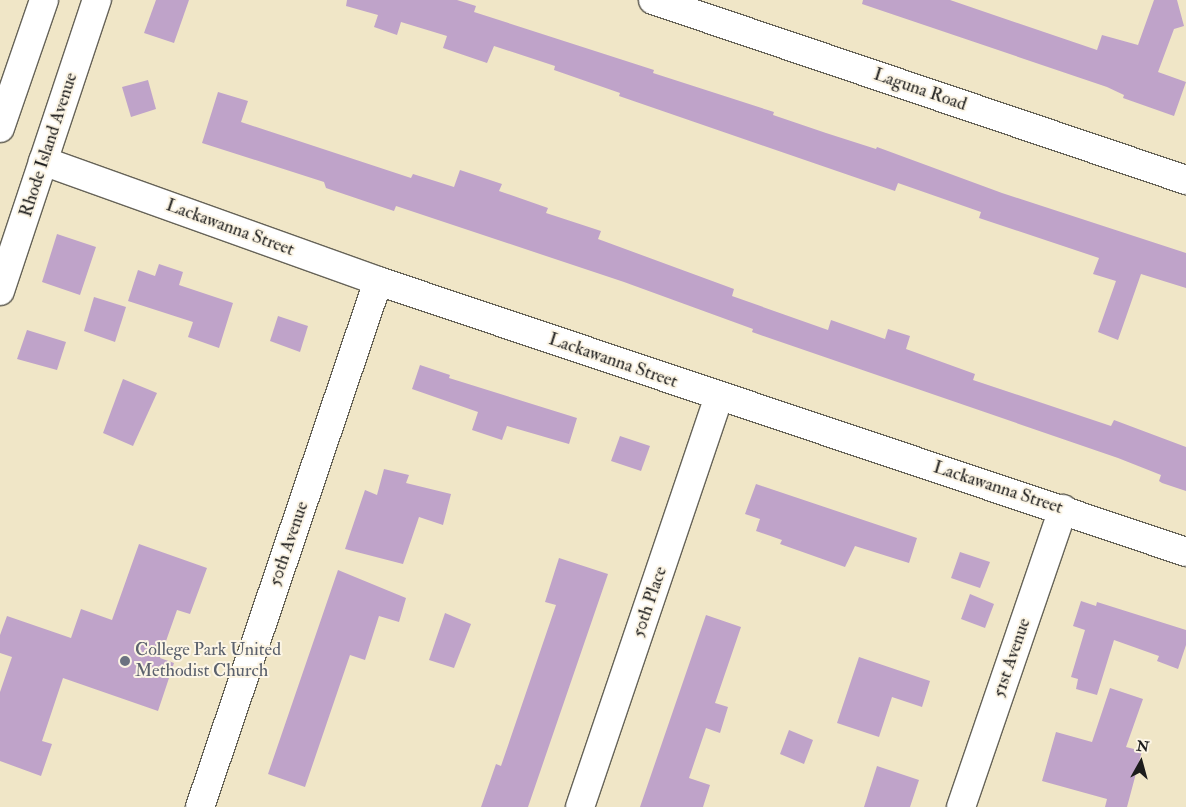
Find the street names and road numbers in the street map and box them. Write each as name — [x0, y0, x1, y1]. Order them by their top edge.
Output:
street label: Laguna Road — [871, 64, 969, 116]
street label: Rhode Island Avenue — [15, 70, 83, 220]
street label: Lackawanna Street — [163, 195, 297, 261]
street label: Lackawanna Street — [546, 329, 680, 393]
street label: Lackawanna Street — [930, 457, 1066, 519]
street label: 50th Avenue — [264, 499, 314, 589]
street label: 50th Place — [628, 564, 672, 640]
street label: 51st Avenue — [988, 616, 1036, 700]

